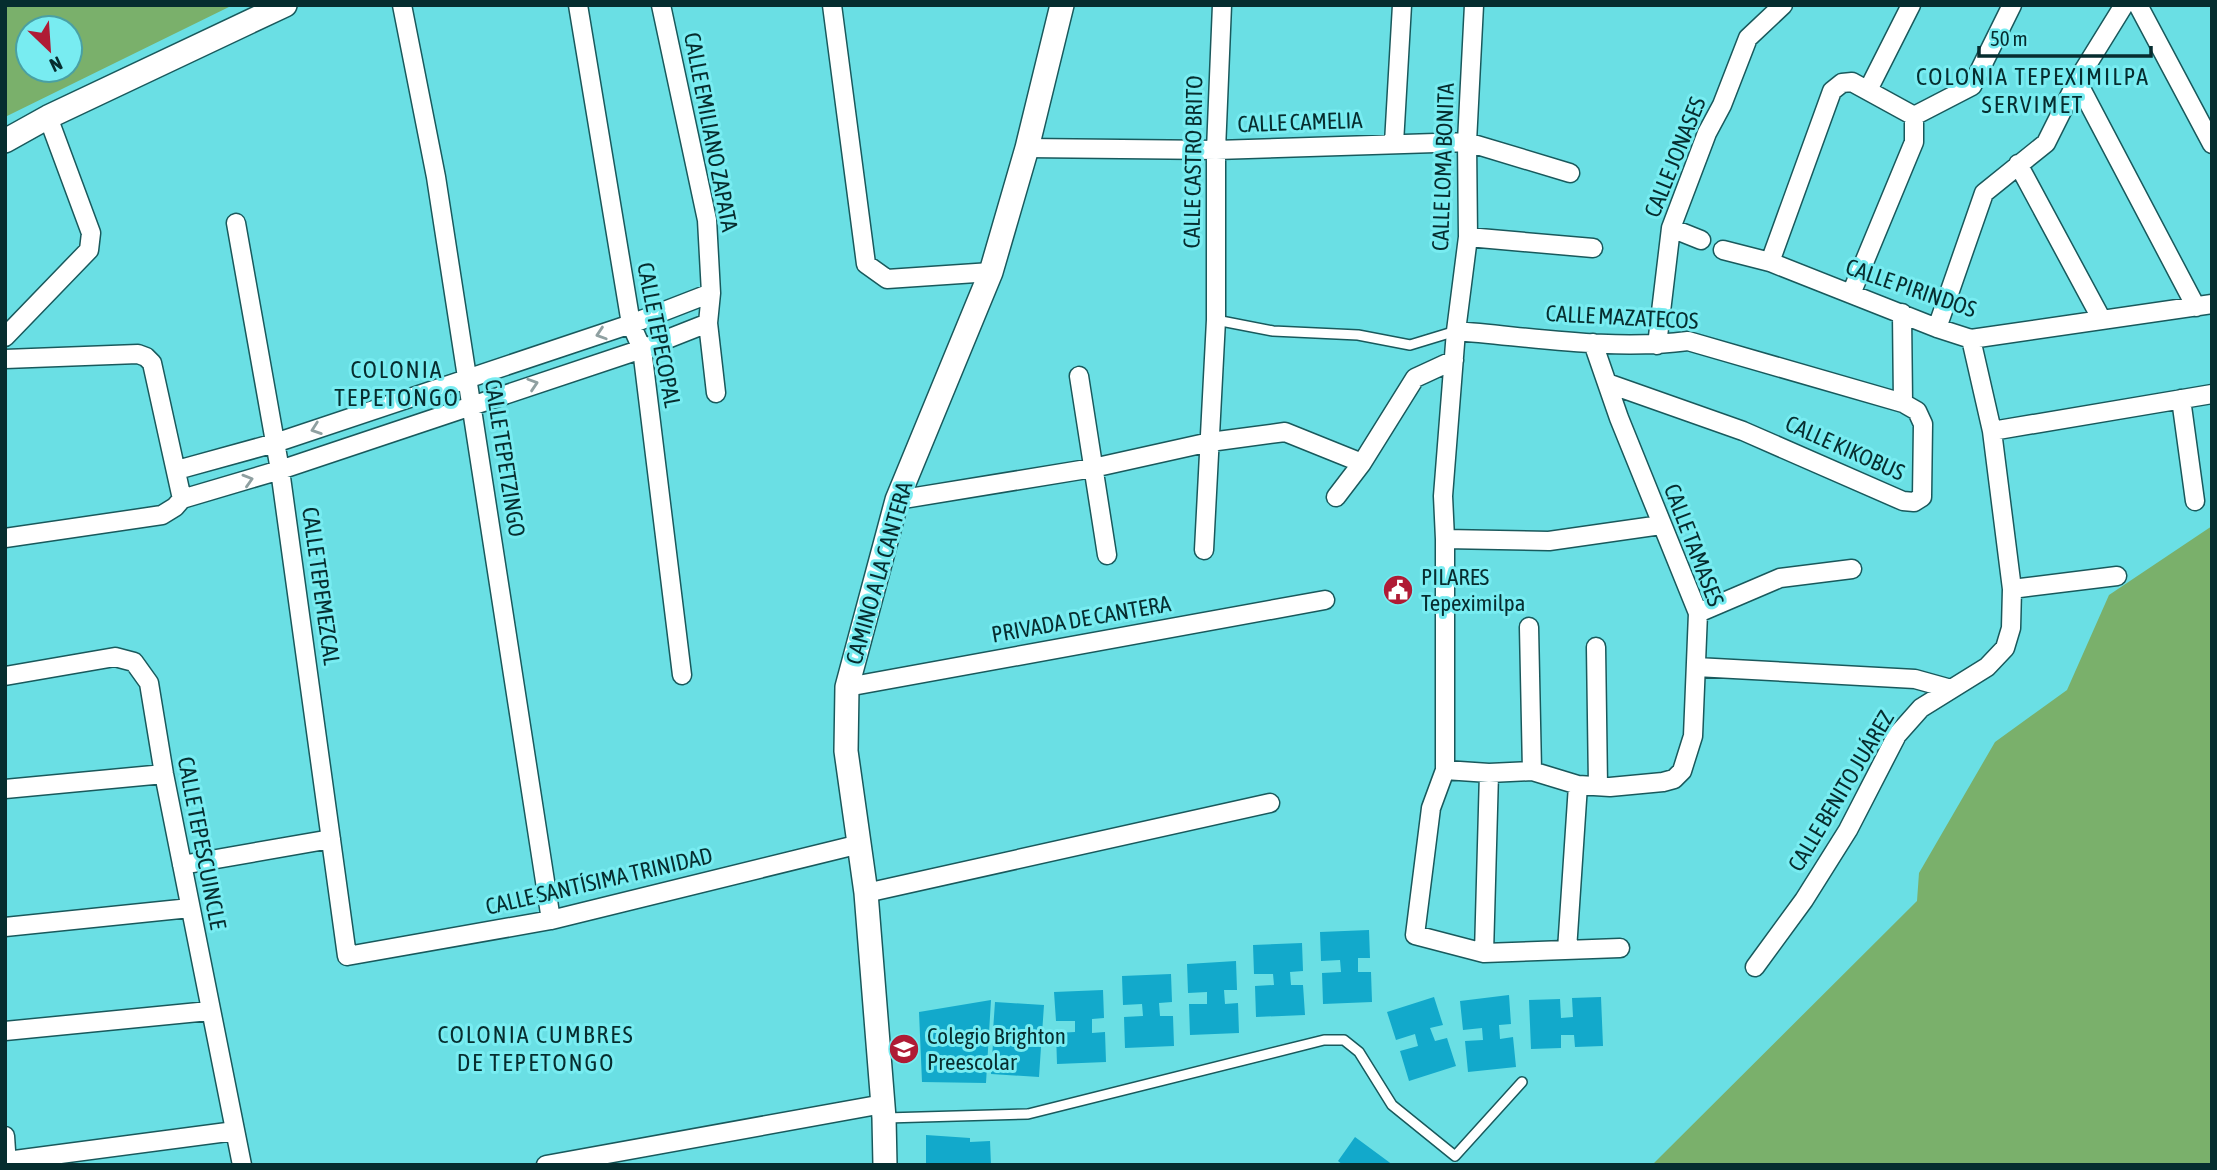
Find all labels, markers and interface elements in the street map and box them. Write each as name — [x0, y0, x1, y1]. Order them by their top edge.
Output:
north arrow — [14, 14, 84, 84]
scale bar — [1979, 14, 2150, 58]
text: 50 m — [1990, 26, 2028, 50]
street label: CALLE EMILIANO ZAPATA — [679, 30, 743, 235]
text: N — [46, 52, 66, 77]
district label: COLONIA TEPEXIMILPA SERVIMET — [1916, 63, 2150, 118]
street label: CALLE CASTRO BRITO — [1178, 75, 1208, 249]
street label: CALLE LOMA BONITA — [1427, 82, 1459, 252]
street label: CALLE JONASES — [1639, 93, 1711, 221]
street label: CALLE CAMELIA — [1237, 107, 1364, 137]
street label: CALLE PIRINDOS — [1842, 254, 1980, 323]
street label: CALLE TEPECOPAL — [632, 260, 686, 410]
street label: CALLE MAZATECOS — [1545, 300, 1699, 334]
one-way arrow — [596, 325, 608, 340]
district label: COLONIA TEPETONGO — [334, 356, 460, 411]
street label: CALLE TEPETZINGO — [480, 378, 530, 538]
one-way arrow — [527, 378, 539, 393]
street label: CALLE KIKOBUS — [1781, 410, 1909, 486]
one-way arrow — [310, 421, 323, 435]
one-way arrow — [241, 473, 253, 488]
street label: CAMINO A LA CANTERA — [841, 478, 918, 667]
street label: CALLE TAMASES — [1659, 480, 1729, 610]
street label: CALLE TEPEMEZCAL — [297, 505, 345, 667]
place label: PILARES Tepeximilpa — [1421, 564, 1525, 616]
public building icon: PILARES Tepeximilpa — [1381, 573, 1415, 607]
street label: PRIVADA DE CANTERA — [989, 590, 1173, 648]
street label: CALLE BENITO JUÁREZ — [1783, 706, 1899, 876]
street label: CALLE TEPESCUINCLE — [173, 754, 232, 932]
street label: CALLE SANTÍSIMA TRINIDAD — [483, 842, 715, 920]
district label: COLONIA CUMBRES DE TEPETONGO — [437, 1021, 635, 1076]
place label: Colegio Brighton Preescolar — [927, 1023, 1066, 1075]
school or university icon: Colegio Brighton Preescolar — [887, 1032, 921, 1066]

